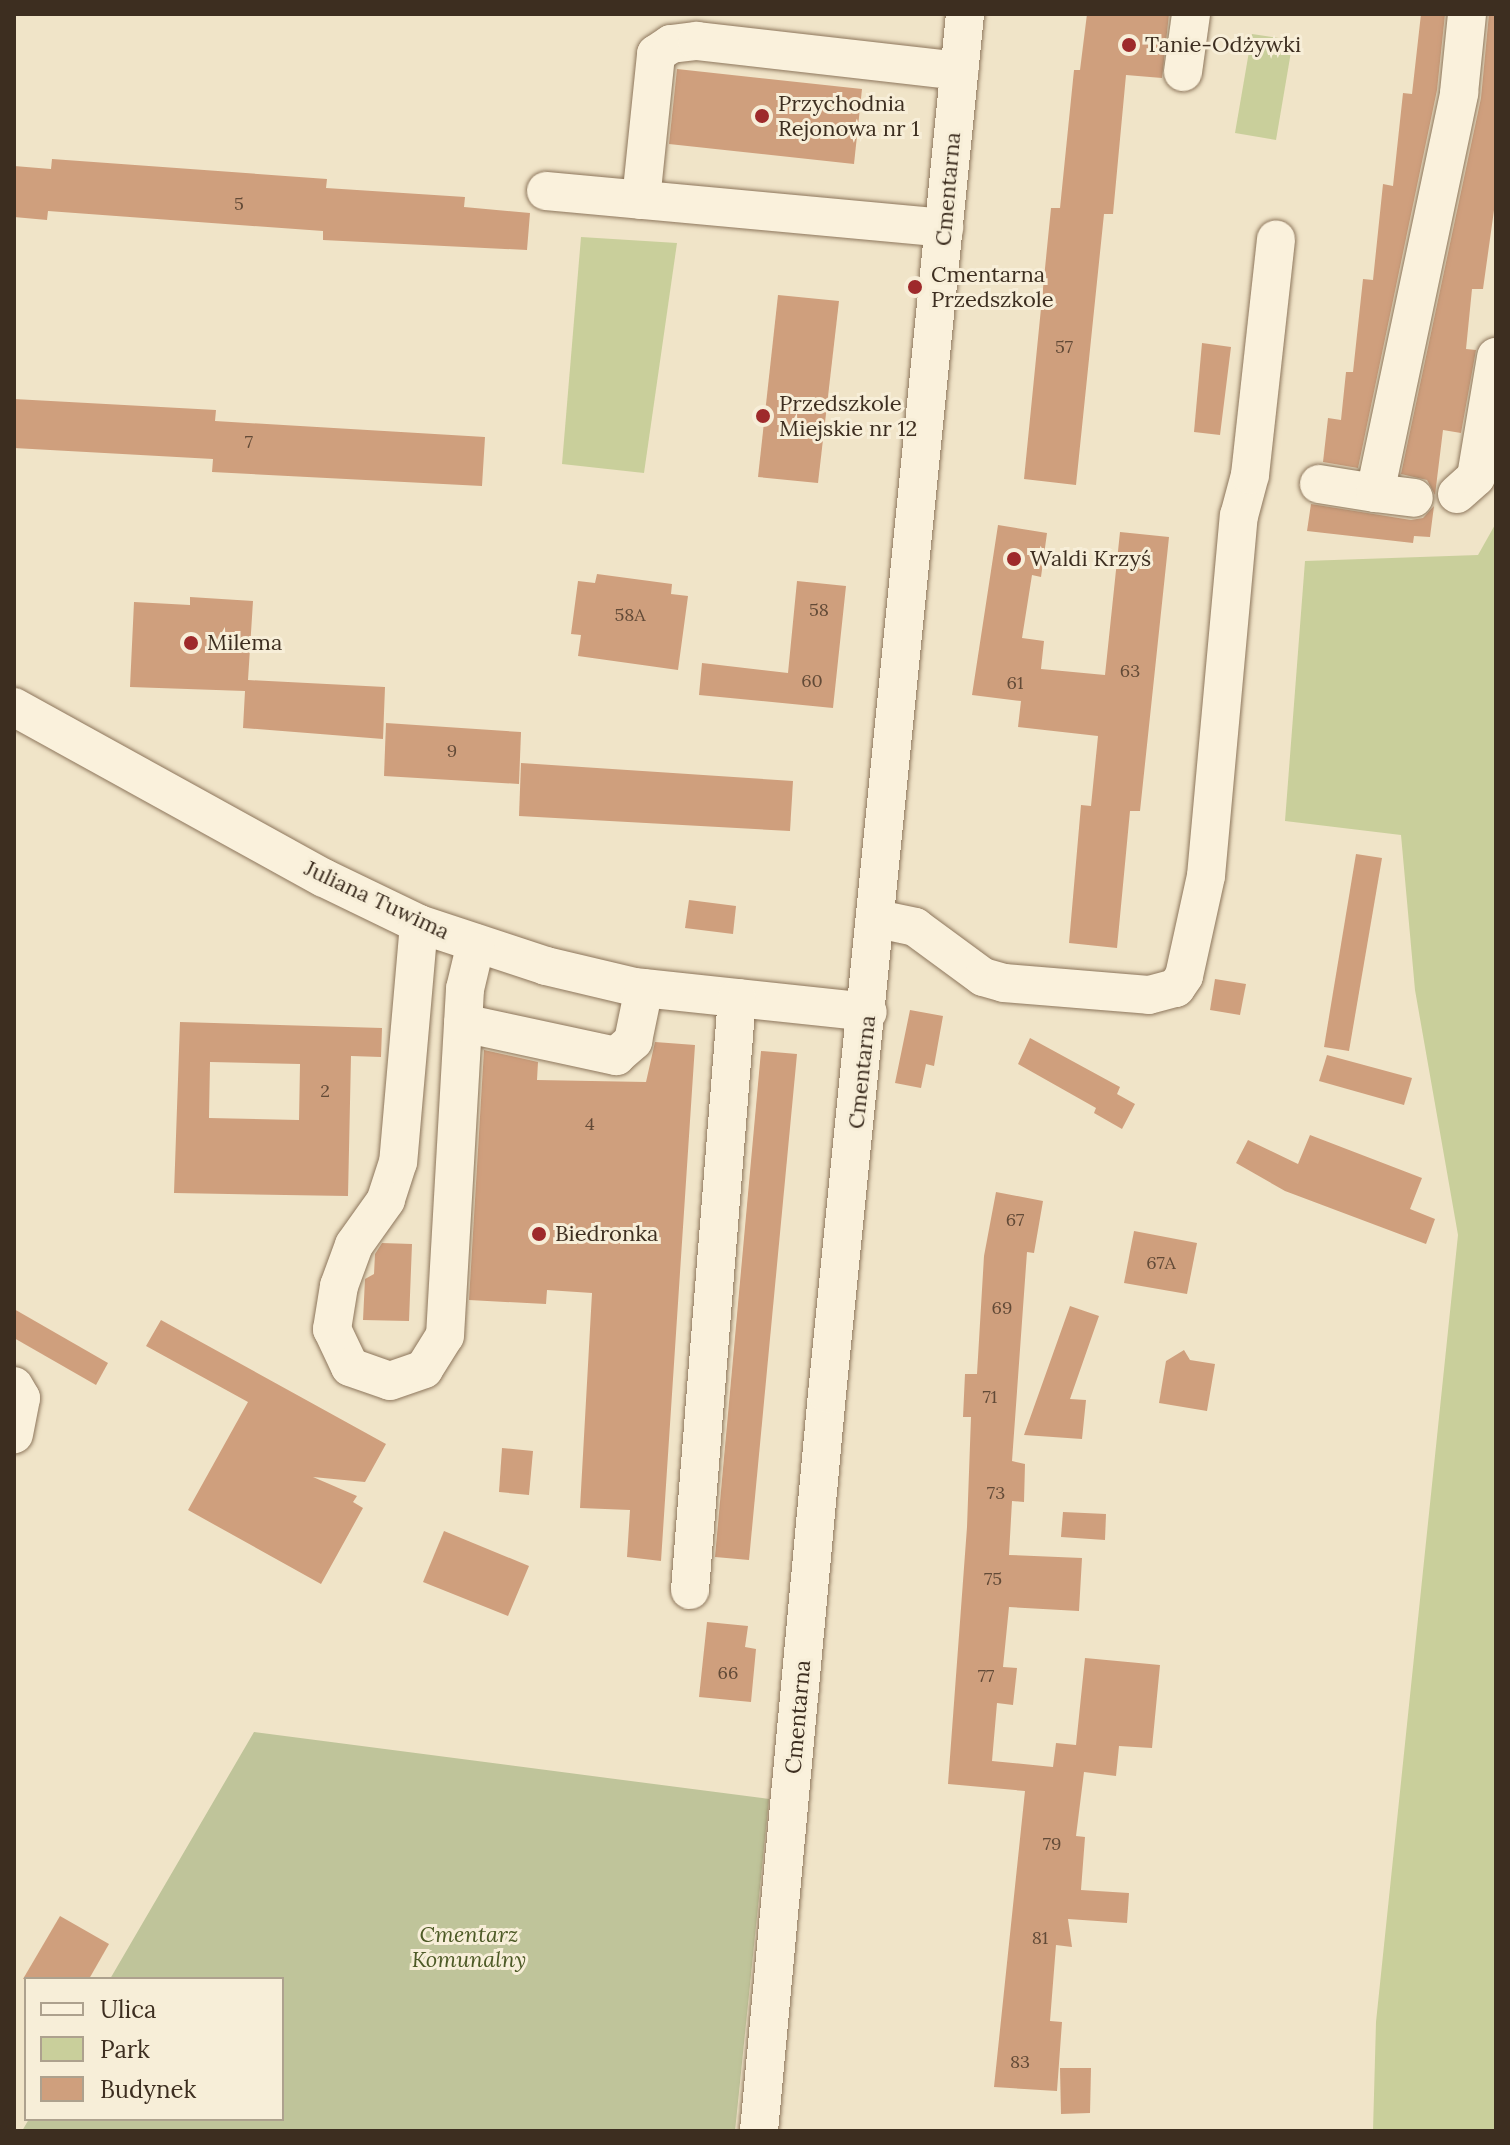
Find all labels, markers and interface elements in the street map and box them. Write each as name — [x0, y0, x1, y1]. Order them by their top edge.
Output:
place label: Tanie-Odżywki — [1145, 32, 1301, 58]
marker: Tanie-Odżywki — [1120, 36, 1138, 54]
place label: Przychodnia Rejonowa nr 1 — [778, 90, 919, 142]
marker: Przychodnia Rejonowa nr 1 — [753, 107, 771, 125]
street label: Cmentarna — [930, 131, 966, 247]
house number: 5 — [234, 193, 244, 215]
place label: Cmentarna Przedszkole — [931, 261, 1054, 312]
marker: Cmentarna Przedszkole — [906, 278, 924, 296]
house number: 57 — [1055, 336, 1073, 358]
place label: Przedszkole Miejskie nr 12 — [779, 390, 917, 442]
marker: Przedszkole Miejskie nr 12 — [754, 407, 772, 425]
house number: 7 — [245, 431, 253, 453]
place label: Waldi Krzyś — [1030, 546, 1151, 572]
marker: Waldi Krzyś — [1005, 550, 1023, 568]
house number: 58 — [809, 599, 829, 621]
house number: 58A — [614, 604, 646, 626]
place label: Milema — [207, 630, 282, 656]
marker: Milema — [182, 634, 200, 652]
house number: 63 — [1120, 660, 1140, 682]
house number: 60 — [801, 670, 823, 692]
house number: 61 — [1007, 672, 1023, 694]
house number: 9 — [447, 740, 457, 762]
street label: Juliana Tuwima — [300, 855, 454, 945]
street label: Cmentarna — [843, 1014, 881, 1130]
house number: 2 — [320, 1080, 330, 1102]
house number: 4 — [585, 1113, 595, 1135]
house number: 67 — [1006, 1209, 1024, 1231]
place label: Biedronka — [555, 1221, 658, 1247]
marker: Biedronka — [530, 1225, 548, 1243]
house number: 67A — [1146, 1252, 1176, 1274]
house number: 69 — [992, 1297, 1012, 1319]
house number: 71 — [983, 1386, 997, 1408]
house number: 73 — [987, 1482, 1005, 1504]
house number: 75 — [984, 1568, 1002, 1590]
street label: Cmentarna — [780, 1659, 816, 1775]
house number: 66 — [718, 1662, 738, 1684]
house number: 77 — [978, 1665, 994, 1687]
house number: 79 — [1043, 1833, 1061, 1855]
park label: Cmentarz Komunalny — [412, 1921, 526, 1972]
house number: 81 — [1032, 1927, 1048, 1949]
legend — [24, 1977, 284, 2121]
text: Ulica — [100, 1994, 156, 2025]
text: Park — [100, 2034, 150, 2065]
house number: 83 — [1010, 2051, 1030, 2073]
text: Budynek — [100, 2074, 196, 2105]

